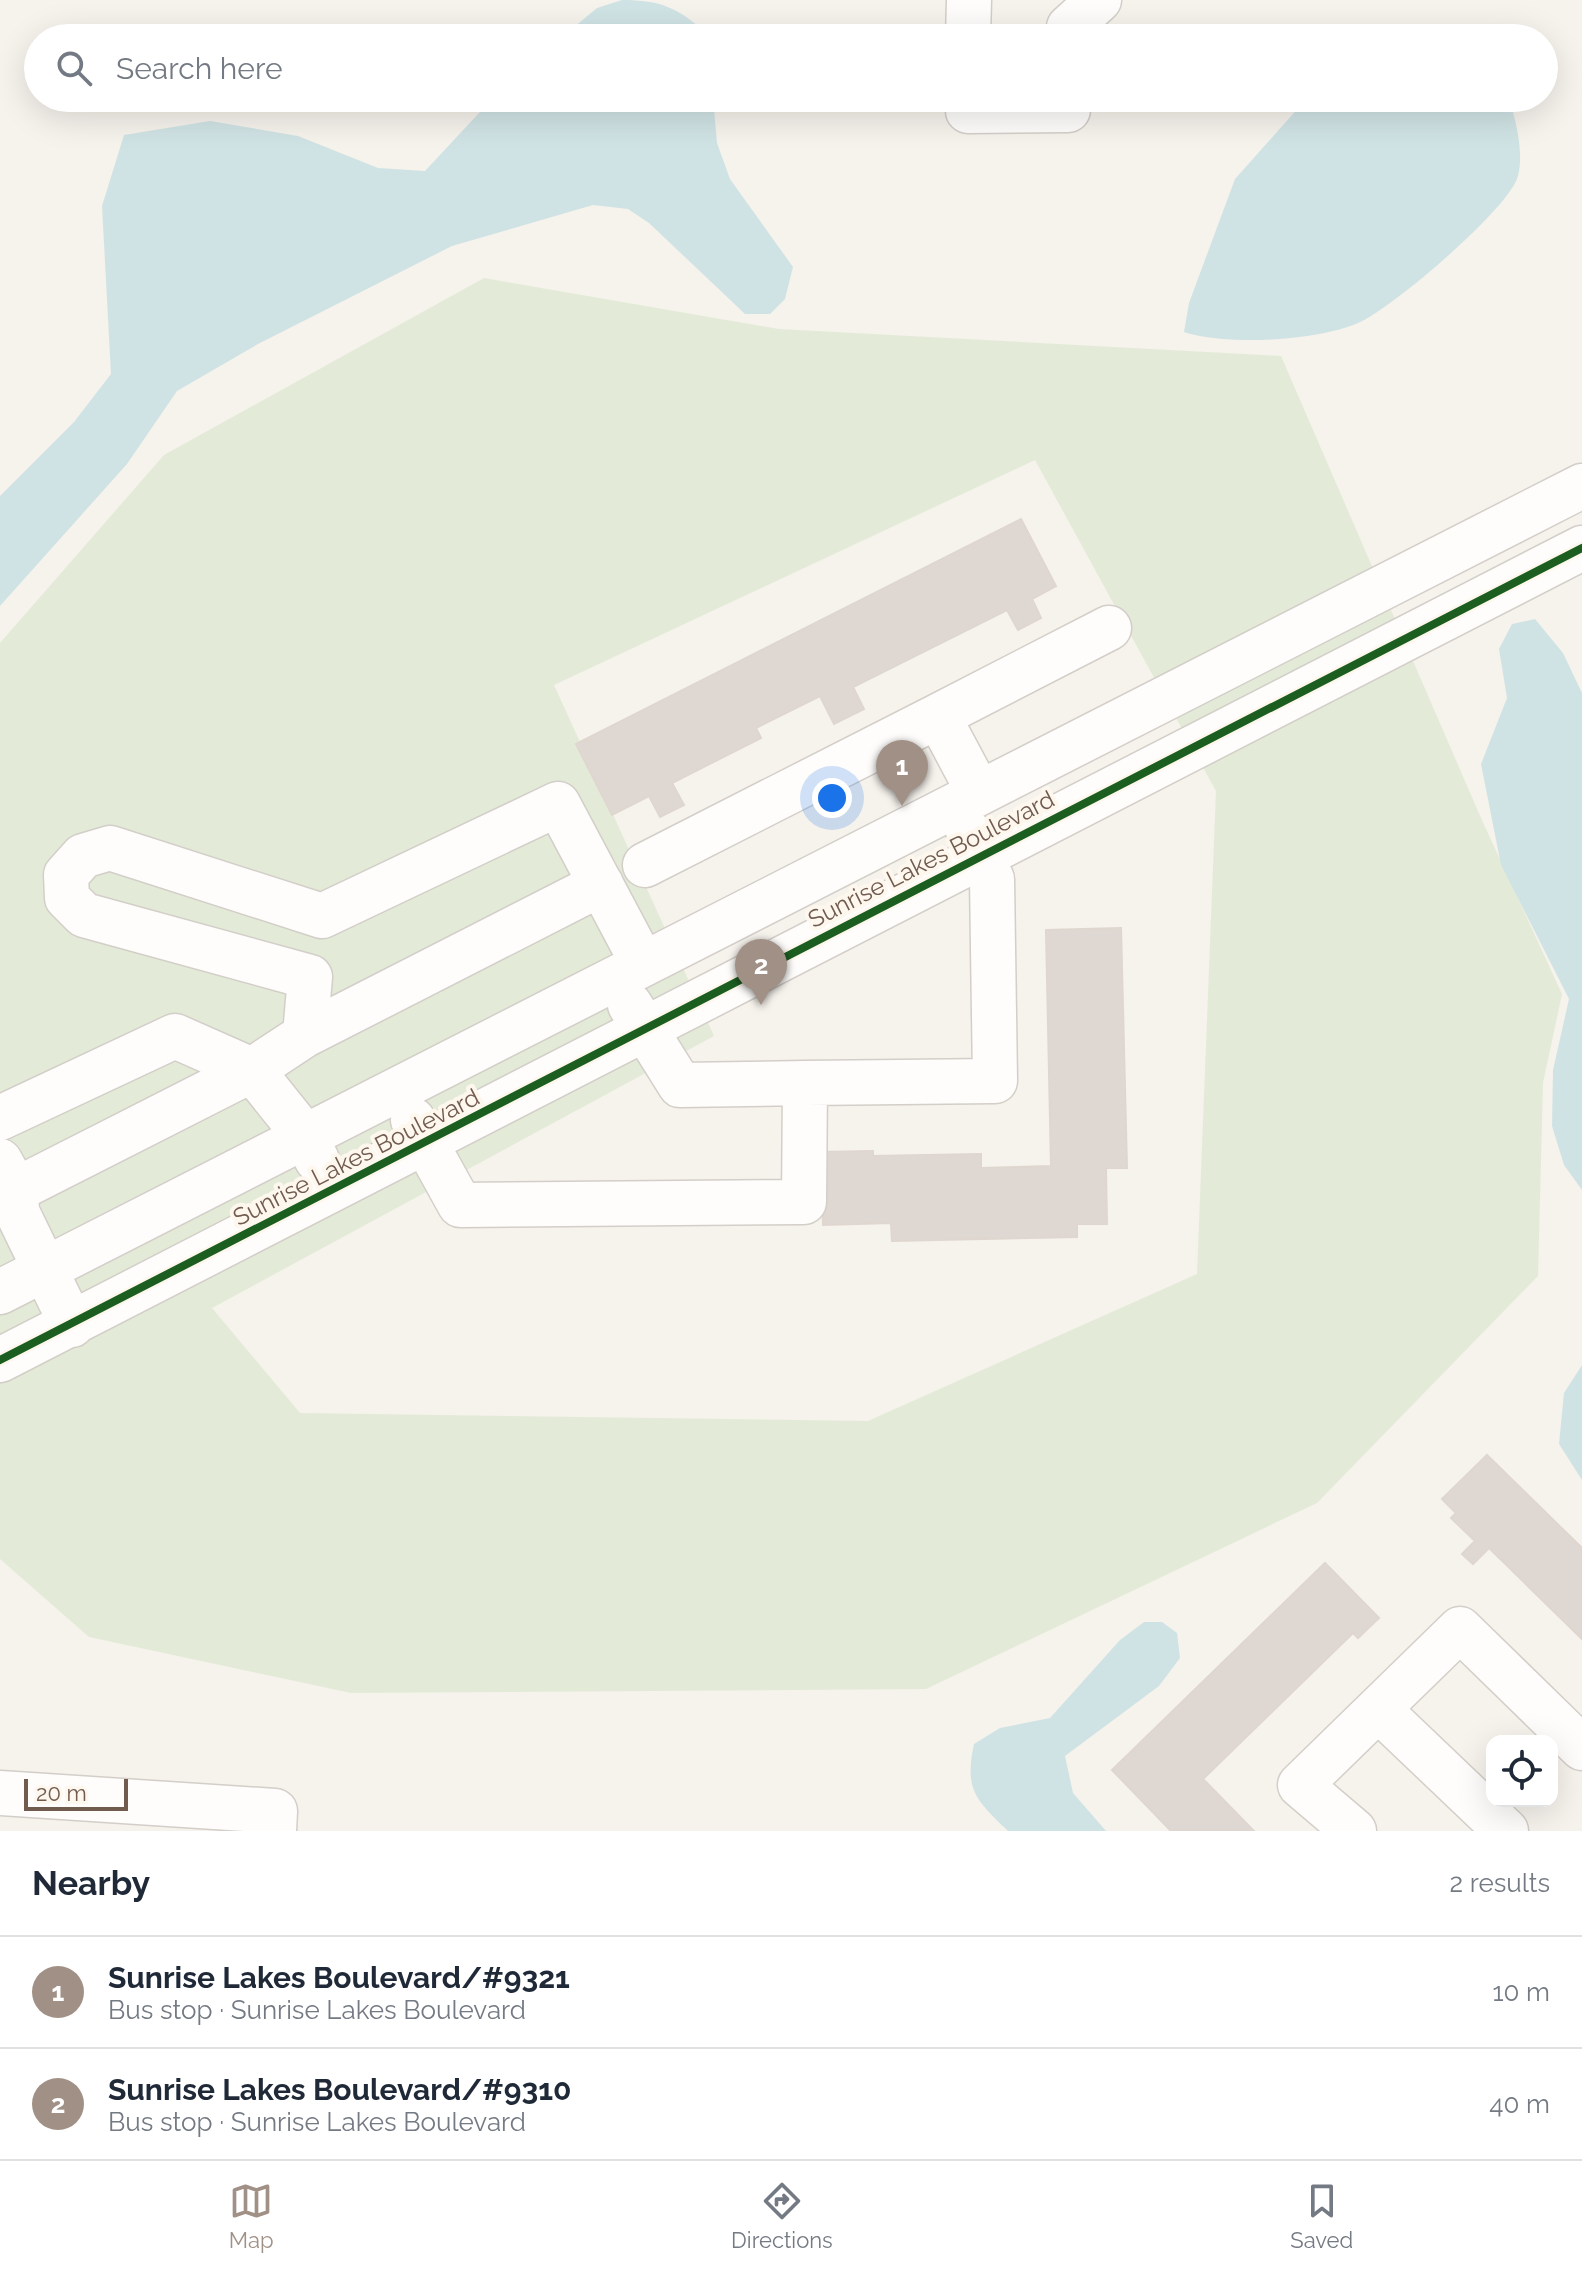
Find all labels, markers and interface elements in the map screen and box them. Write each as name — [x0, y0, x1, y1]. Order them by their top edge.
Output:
search box — [24, 24, 1558, 112]
icon: search — [52, 46, 96, 90]
text: Search here — [116, 51, 283, 86]
pin: 1 — [876, 740, 928, 806]
your location — [812, 778, 852, 818]
street label: Sunrise Lakes Boulevard — [803, 784, 1059, 934]
pin: 2 — [735, 939, 787, 1005]
street label: Sunrise Lakes Boulevard — [228, 1082, 484, 1232]
map controls — [1486, 1735, 1558, 1807]
button: locate — [1486, 1735, 1558, 1807]
scale bar — [24, 1775, 128, 1811]
text: 20 m — [36, 1780, 87, 1806]
text: Nearby — [32, 1863, 150, 1903]
text: 2 results — [1450, 1868, 1550, 1898]
text: Sunrise Lakes Boulevard/#9321 — [108, 1960, 570, 1995]
text: 1 — [52, 1977, 64, 2007]
text: 10 m — [1492, 1977, 1550, 2007]
text: Bus stop · Sunrise Lakes Boulevard — [108, 1995, 526, 2025]
text: Sunrise Lakes Boulevard/#9310 — [108, 2072, 571, 2107]
text: 2 — [51, 2089, 65, 2119]
text: 40 m — [1489, 2089, 1550, 2119]
text: Bus stop · Sunrise Lakes Boulevard — [108, 2107, 526, 2137]
tab: Map — [229, 2179, 274, 2253]
tab: Directions — [731, 2179, 833, 2253]
tab: Saved — [1290, 2179, 1353, 2253]

